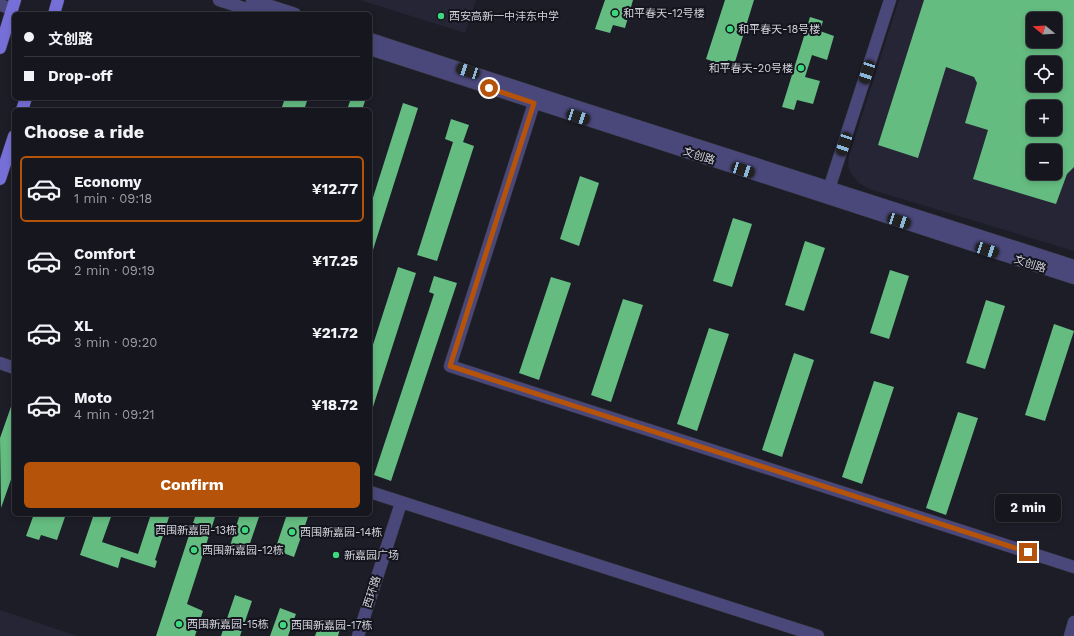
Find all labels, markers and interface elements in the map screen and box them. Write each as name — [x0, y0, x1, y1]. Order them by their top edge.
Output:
place label: 和平春天-12号楼 — [623, 7, 705, 20]
marker: 和平春天-12号楼 — [610, 8, 620, 18]
place label: 西安高新一中沣东中学 — [449, 10, 559, 23]
marker: 西安高新一中沣东中学 — [436, 11, 446, 21]
north arrow — [1026, 12, 1062, 48]
map controls — [1026, 12, 1062, 180]
place label: 和平春天-18号楼 — [738, 23, 820, 36]
marker: 和平春天-18号楼 — [725, 24, 735, 34]
text: 文创路 — [48, 30, 93, 48]
button: locate — [1026, 56, 1062, 92]
car — [858, 59, 876, 85]
car — [455, 62, 481, 80]
place label: 和平春天-20号楼 — [709, 62, 793, 75]
marker: 和平春天-20号楼 — [796, 63, 806, 73]
text: Drop-off — [48, 67, 113, 85]
route start — [480, 79, 498, 97]
button: + — [1026, 100, 1062, 136]
car — [565, 108, 591, 126]
text: Choose a ride — [24, 121, 144, 142]
car — [835, 131, 853, 157]
button: − — [1026, 144, 1062, 180]
street label: 文创路 — [681, 145, 717, 167]
car — [730, 161, 756, 179]
icon: car — [26, 171, 62, 207]
text: Economy — [74, 173, 141, 191]
text: ¥12.77 — [312, 180, 358, 198]
text: 1 min · 09:18 — [74, 191, 152, 206]
car — [886, 212, 912, 230]
car — [974, 241, 1000, 259]
icon: car — [26, 243, 62, 279]
text: Comfort — [74, 245, 135, 263]
text: ¥17.25 — [312, 252, 358, 270]
street label: 文创路 — [1012, 253, 1048, 275]
text: 2 min · 09:19 — [74, 263, 155, 278]
icon: car — [26, 315, 62, 351]
text: XL — [74, 317, 93, 335]
text: ¥21.72 — [312, 324, 358, 342]
text: 3 min · 09:20 — [74, 335, 157, 350]
icon: car — [26, 387, 62, 423]
text: Moto — [74, 389, 112, 407]
text: ¥18.72 — [311, 396, 358, 414]
text: 4 min · 09:21 — [74, 407, 155, 422]
button: Confirm — [24, 462, 360, 508]
callout: 2 min — [995, 494, 1061, 522]
text: 2 min — [1010, 500, 1046, 515]
place label: 西围新嘉园-13栋 — [155, 524, 237, 537]
marker: 西围新嘉园-13栋 — [240, 525, 250, 535]
place label: 西围新嘉园-14栋 — [300, 526, 382, 539]
marker: 西围新嘉园-14栋 — [287, 527, 297, 537]
route end — [1019, 543, 1037, 561]
place label: 西围新嘉园-12栋 — [202, 544, 284, 557]
marker: 西围新嘉园-12栋 — [189, 545, 199, 555]
place label: 新嘉园广场 — [344, 549, 399, 562]
marker: 新嘉园广场 — [331, 550, 341, 560]
street label: 西环路 — [361, 574, 383, 610]
place label: 西围新嘉园-15栋 — [187, 618, 269, 631]
marker: 西围新嘉园-15栋 — [174, 619, 184, 629]
place label: 西围新嘉园-17栋 — [291, 619, 373, 632]
marker: 西围新嘉园-17栋 — [278, 620, 288, 630]

